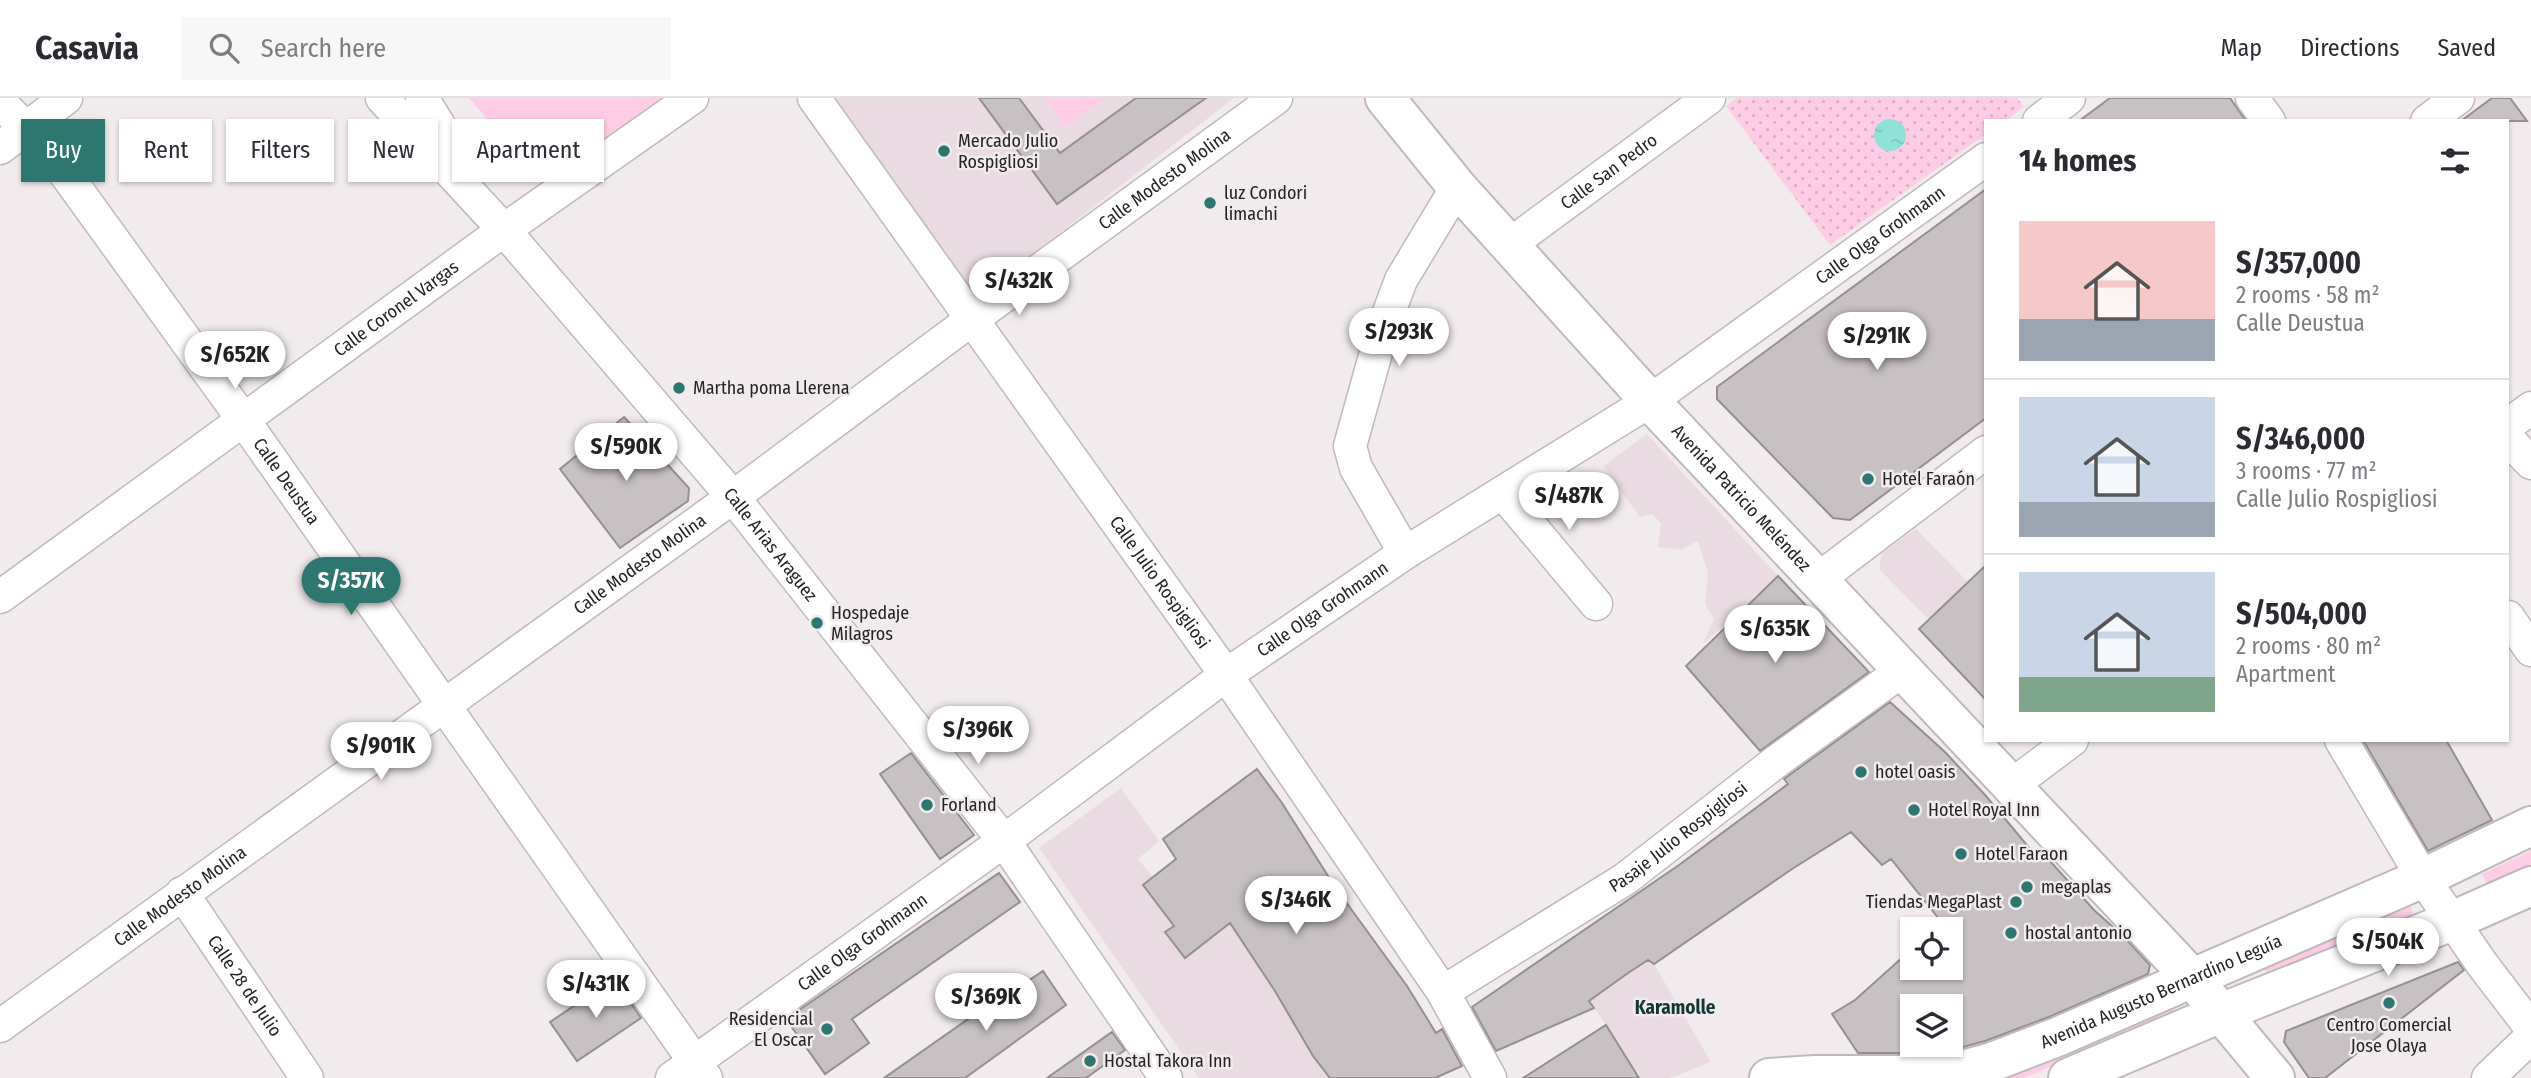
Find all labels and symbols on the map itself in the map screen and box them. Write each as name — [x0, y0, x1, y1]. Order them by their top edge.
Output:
street label: Calle Modesto Molina — [1094, 124, 1235, 234]
street label: Calle San Pedro — [1556, 129, 1662, 214]
place label: Mercado Julio Rospigliosi — [958, 130, 1058, 173]
marker: Mercado Julio Rospigliosi — [936, 143, 952, 159]
street label: Calle Olga Grohmann — [1811, 181, 1949, 289]
place label: luz Condori limachi — [1224, 182, 1307, 225]
marker: luz Condori limachi — [1202, 195, 1218, 211]
street label: Calle Coronel Vargas — [329, 256, 463, 361]
pin: S/432K — [962, 258, 1076, 317]
pin: S/293K — [1342, 308, 1456, 368]
pin: S/291K — [1820, 313, 1934, 372]
pin: S/652K — [178, 331, 292, 391]
place label: Martha poma Llerena — [693, 377, 850, 399]
marker: Martha poma Llerena — [671, 380, 687, 396]
street label: Avenida Patricio Meléndez — [1667, 420, 1816, 576]
pin: S/590K — [569, 424, 683, 483]
street label: Calle Deustua — [249, 434, 325, 529]
place label: Hotel Faraón — [1882, 468, 1975, 490]
marker: Hotel Faraón — [1860, 471, 1876, 487]
pin: S/487K — [1512, 472, 1626, 532]
street label: Calle Arias Araguez — [719, 483, 822, 606]
street label: Calle Modesto Molina — [569, 509, 710, 619]
street label: Calle Julio Rospigliosi — [1105, 512, 1215, 653]
street label: Calle Olga Grohmann — [1253, 557, 1392, 662]
pin: S/357K — [294, 558, 408, 617]
place label: Hospedaje Milagros — [831, 602, 909, 645]
pin: S/635K — [1718, 606, 1832, 665]
marker: Hospedaje Milagros — [809, 615, 825, 631]
pin: S/396K — [921, 706, 1035, 766]
pin: S/901K — [324, 722, 438, 782]
place label: hotel oasis — [1875, 761, 1956, 783]
marker: hotel oasis — [1853, 764, 1869, 780]
street label: Pasaje Julio Rospigliosi — [1605, 777, 1752, 897]
place label: Forland — [941, 794, 997, 816]
marker: Forland — [919, 797, 935, 813]
place label: Hotel Royal Inn — [1928, 799, 2040, 821]
marker: Hotel Royal Inn — [1906, 802, 1922, 818]
street label: Calle Modesto Molina — [110, 841, 251, 951]
place label: Hotel Faraon — [1975, 843, 2068, 865]
marker: Hotel Faraon — [1953, 846, 1969, 862]
pin: S/346K — [1239, 876, 1353, 936]
place label: megaplas — [2041, 876, 2112, 898]
marker: megaplas — [2019, 879, 2035, 895]
street label: Calle Olga Grohmann — [793, 888, 932, 996]
place label: Tiendas MegaPlast — [1866, 891, 2002, 913]
marker: Tiendas MegaPlast — [2008, 894, 2024, 910]
pin: S/504K — [2331, 918, 2445, 978]
place label: hostal antonio — [2025, 922, 2132, 944]
marker: hostal antonio — [2003, 925, 2019, 941]
street label: Avenida Augusto Bernardino Leguía — [2037, 930, 2285, 1053]
street label: Calle 28 de Julio — [203, 931, 287, 1041]
pin: S/431K — [539, 960, 653, 1020]
pin: S/369K — [929, 974, 1043, 1033]
marker: Centro Comercial Jose Olaya — [2381, 995, 2397, 1011]
district label: Karamolle — [1635, 996, 1716, 1019]
place label: Residencial El Oscar — [729, 1008, 814, 1051]
place label: Centro Comercial Jose Olaya — [2327, 1014, 2452, 1057]
marker: Residencial El Oscar — [819, 1021, 835, 1037]
place label: Hostal Takora Inn — [1104, 1050, 1232, 1072]
marker: Hostal Takora Inn — [1082, 1053, 1098, 1069]

